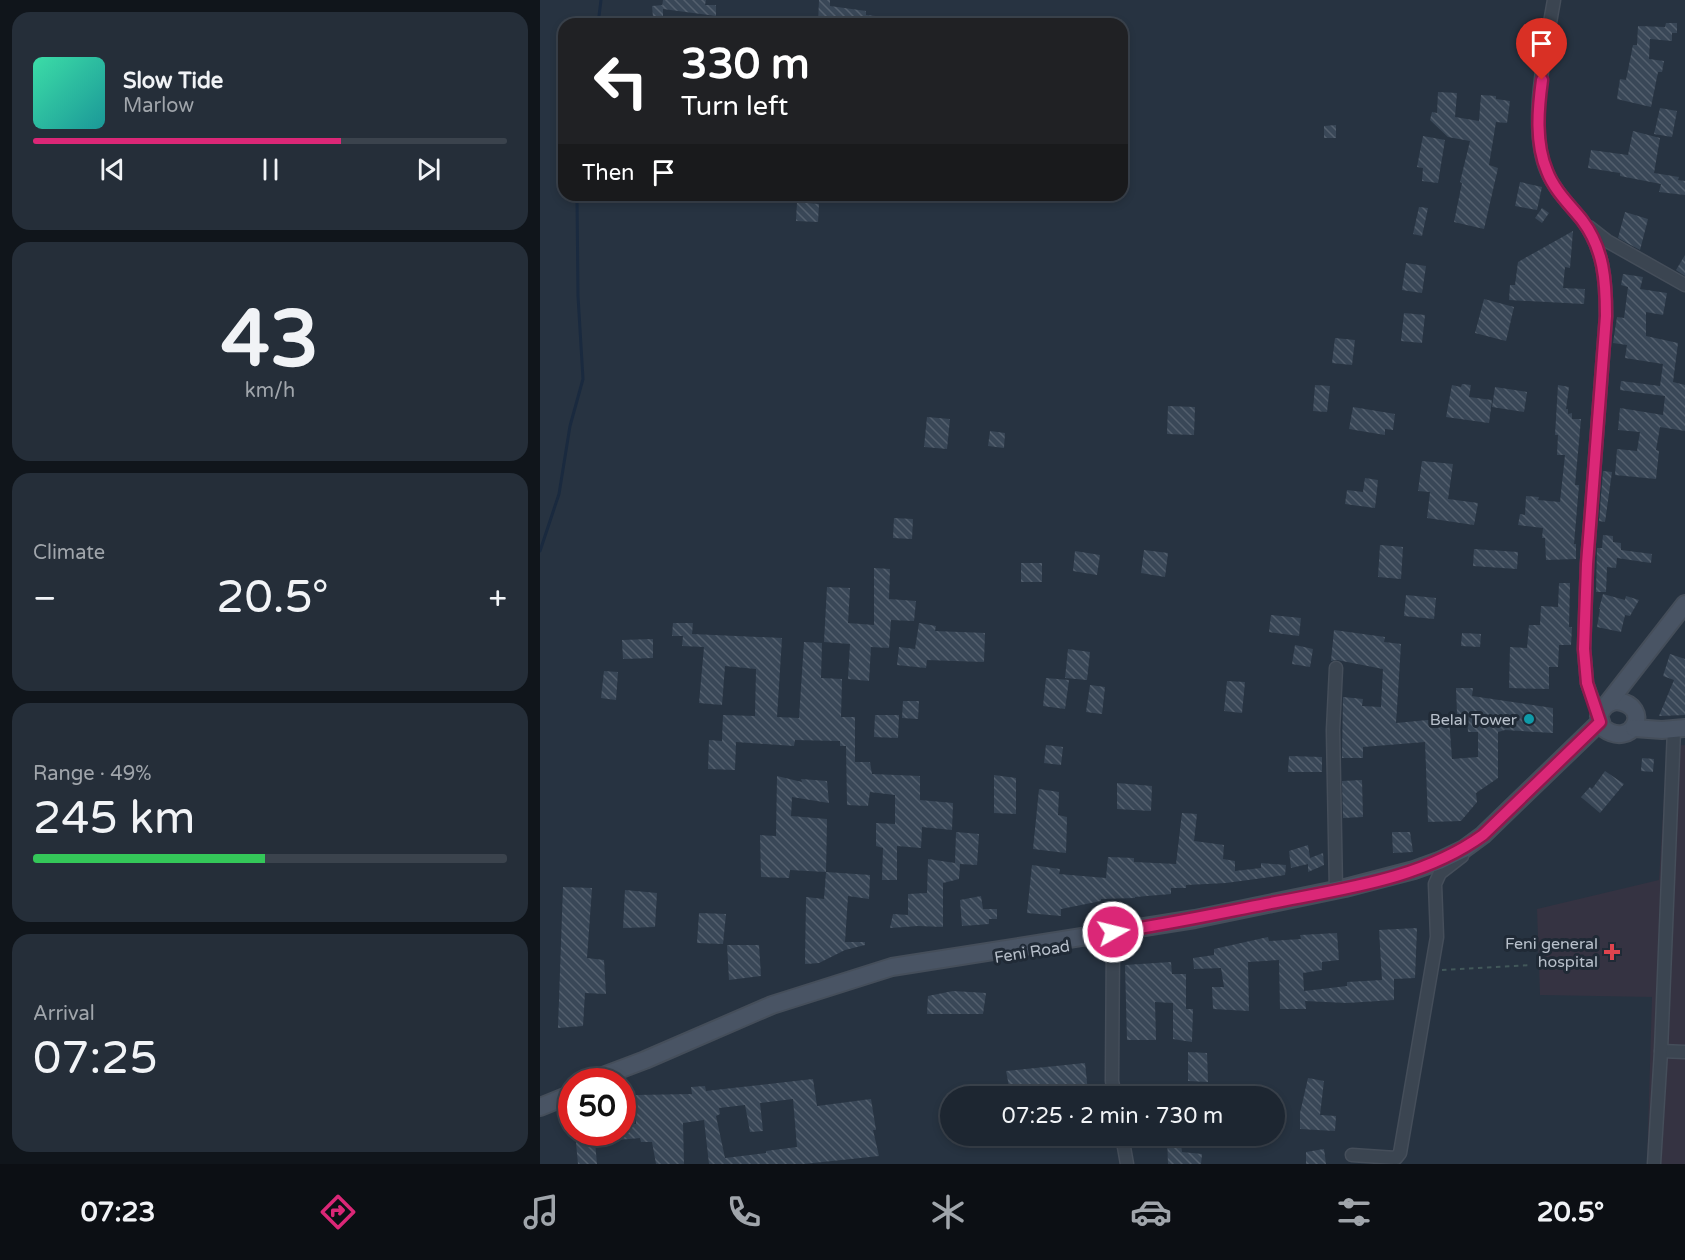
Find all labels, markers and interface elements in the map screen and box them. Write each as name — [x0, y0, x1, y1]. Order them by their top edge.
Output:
pin — [1516, 18, 1567, 80]
icon: arrive — [1525, 27, 1558, 60]
text: 330 m — [681, 39, 810, 90]
icon: left — [582, 42, 660, 120]
text: Slow Tide — [123, 68, 223, 94]
text: Turn left — [681, 90, 788, 123]
text: Marlow — [123, 94, 194, 118]
icon: previous — [96, 153, 129, 186]
icon: pause — [254, 153, 287, 186]
icon: next — [412, 153, 445, 186]
icon: arrive — [647, 156, 680, 189]
text: Then — [582, 160, 635, 186]
text: 43 — [221, 293, 319, 387]
text: km/h — [245, 379, 295, 403]
text: Climate — [33, 541, 105, 565]
text: 20.5° — [216, 571, 329, 625]
text: − — [33, 579, 57, 618]
text: + — [488, 579, 507, 618]
place label: Belal Tower — [1430, 710, 1518, 730]
marker: Belal Tower — [1522, 712, 1536, 726]
text: Range · 49% — [33, 762, 152, 786]
text: 245 km — [33, 792, 195, 846]
position arrow — [1081, 900, 1145, 964]
place label: Feni general hospital — [1505, 934, 1598, 972]
street label: Feni Road — [993, 936, 1071, 968]
marker: Feni general hospital — [1603, 943, 1621, 961]
text: Arrival — [33, 1002, 95, 1026]
text: 07:25 — [33, 1032, 158, 1086]
speed limit sign: 50 — [558, 1068, 636, 1146]
text: 07:25 · 2 min · 730 m — [1002, 1103, 1223, 1129]
icon: directions — [317, 1191, 359, 1233]
icon: music — [520, 1191, 562, 1233]
icon: phone — [723, 1191, 765, 1233]
icon: climate — [927, 1191, 969, 1233]
icon: car — [1130, 1191, 1172, 1233]
icon: filters — [1333, 1191, 1375, 1233]
text: 07:23 — [81, 1196, 156, 1229]
text: 20.5° — [1537, 1196, 1604, 1229]

